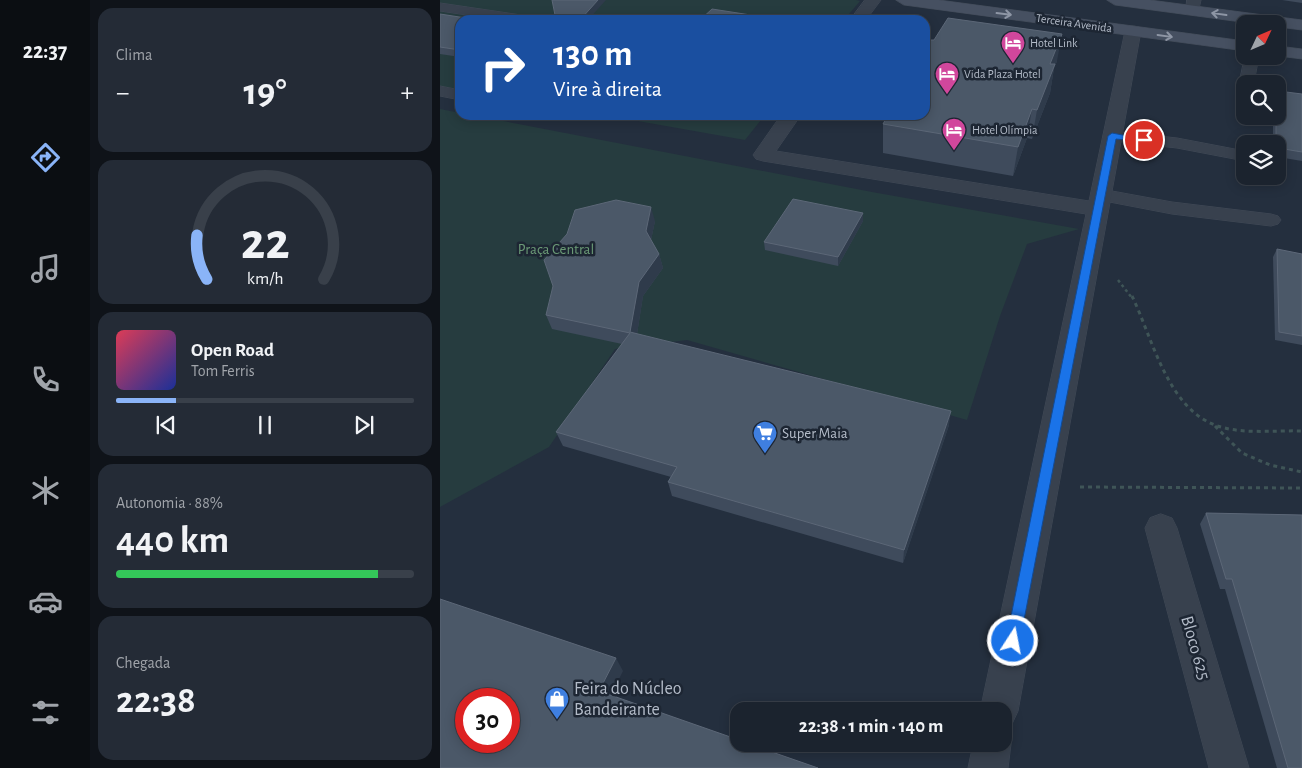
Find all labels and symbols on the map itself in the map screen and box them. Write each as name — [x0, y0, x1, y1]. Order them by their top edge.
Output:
one-way arrow — [995, 9, 1011, 19]
one-way arrow — [1211, 9, 1227, 19]
street label: Terceira Avenida — [1035, 12, 1113, 34]
north arrow — [1236, 15, 1286, 65]
hotel icon: Hotel Link — [1000, 30, 1026, 64]
one-way arrow — [1157, 31, 1173, 41]
place label: Hotel Link — [1030, 37, 1078, 49]
hotel icon: Vida Plaza Hotel — [934, 61, 960, 95]
place label: Vida Plaza Hotel — [964, 68, 1041, 80]
hotel icon: Hotel Olímpia — [941, 117, 967, 151]
pin — [1123, 119, 1165, 161]
place label: Hotel Olímpia — [972, 124, 1038, 136]
park label: Praça Central — [518, 242, 594, 257]
supermarket icon: Super Maia — [752, 420, 778, 454]
place label: Super Maia — [782, 426, 848, 441]
position arrow — [986, 614, 1038, 666]
street label: Bloco 625 — [1177, 614, 1213, 682]
place label: Feira do Núcleo Bandeirante — [574, 680, 682, 719]
shop icon: Feira do Núcleo Bandeirante — [544, 686, 570, 720]
speed limit sign: 30 — [455, 688, 520, 753]

